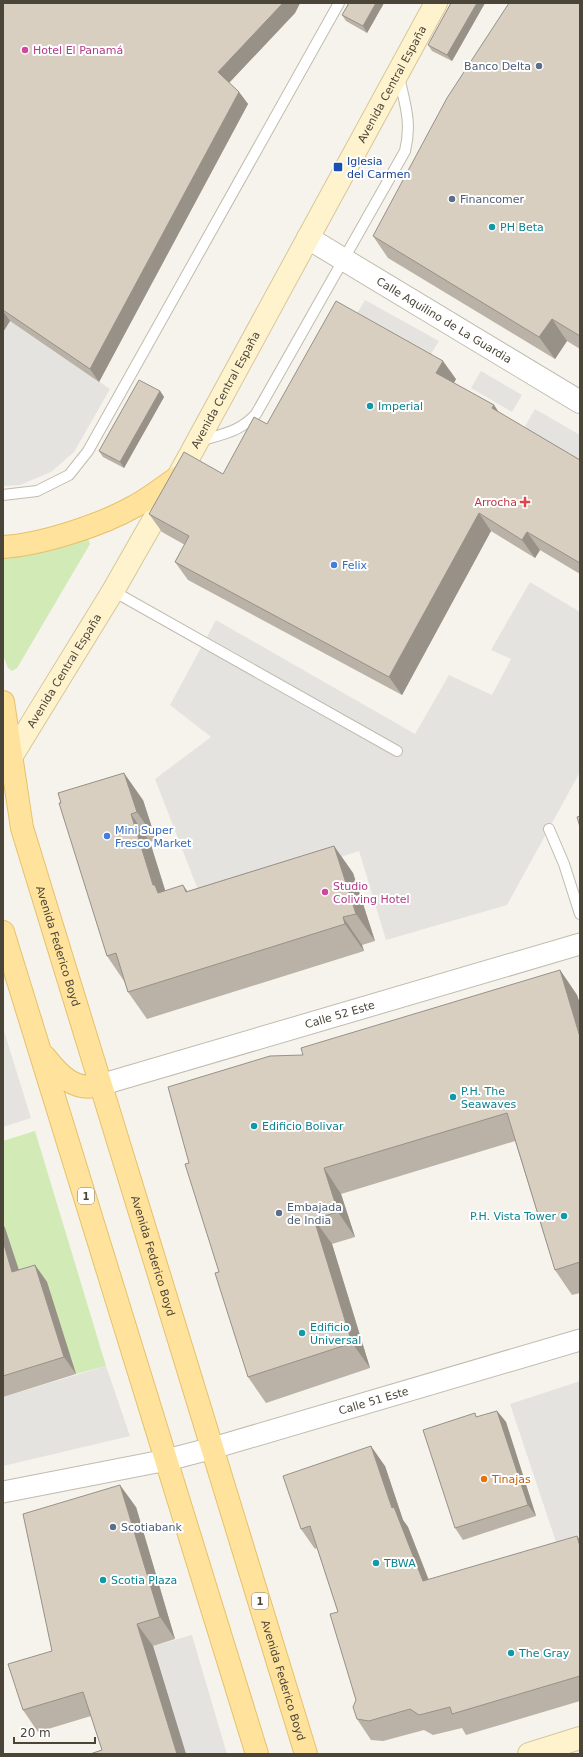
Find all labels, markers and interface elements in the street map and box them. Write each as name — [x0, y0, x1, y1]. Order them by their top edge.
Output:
street label: Avenida Central España — [355, 24, 429, 145]
place label: Hotel El Panamá — [33, 44, 123, 57]
marker: Hotel El Panamá — [20, 45, 30, 55]
place label: Banco Delta — [464, 60, 531, 73]
marker: Banco Delta — [534, 61, 544, 71]
place label: Iglesia del Carmen — [347, 155, 411, 181]
marker: Iglesia del Carmen — [332, 161, 344, 173]
place label: Financomer — [460, 193, 525, 206]
marker: Financomer — [447, 194, 457, 204]
place label: PH Beta — [500, 221, 544, 234]
marker: PH Beta — [487, 222, 497, 232]
street label: Calle Aquilino de La Guardia — [374, 275, 514, 366]
street label: Avenida Central España — [189, 329, 263, 451]
place label: Imperial — [378, 400, 423, 413]
marker: Imperial — [365, 401, 375, 411]
place label: Arrocha — [474, 496, 517, 509]
marker: Arrocha — [520, 497, 530, 507]
place label: Felix — [342, 559, 368, 572]
marker: Felix — [329, 560, 339, 570]
street label: Avenida Central España — [25, 612, 104, 730]
place label: Mini Super Fresco Market — [115, 824, 192, 850]
marker: Mini Super Fresco Market — [102, 831, 112, 841]
place label: Studio Coliving Hotel — [333, 880, 410, 906]
street label: Avenida Federico Boyd — [33, 884, 82, 1008]
marker: Studio Coliving Hotel — [320, 887, 330, 897]
street label: Calle 52 Este — [304, 999, 377, 1031]
place label: P.H. The Seawaves — [461, 1085, 517, 1111]
marker: P.H. The Seawaves — [448, 1092, 458, 1102]
place label: Edificio Bolivar — [262, 1120, 344, 1133]
marker: Edificio Bolivar — [249, 1121, 259, 1131]
road number: 1 — [78, 1188, 94, 1204]
street label: Avenida Federico Boyd — [128, 1194, 177, 1318]
place label: Embajada de India — [287, 1201, 342, 1227]
marker: Embajada de India — [274, 1208, 284, 1218]
place label: P.H. Vista Tower — [470, 1210, 556, 1223]
marker: P.H. Vista Tower — [559, 1211, 569, 1221]
place label: Edificio Universal — [310, 1321, 361, 1347]
marker: Edificio Universal — [297, 1328, 307, 1338]
street label: Calle 51 Este — [337, 1385, 410, 1418]
place label: Tinajas — [491, 1473, 531, 1486]
marker: Tinajas — [479, 1474, 489, 1484]
place label: Scotiabank — [121, 1521, 183, 1534]
marker: Scotiabank — [108, 1522, 118, 1532]
place label: TBWA — [383, 1557, 416, 1570]
marker: TBWA — [371, 1558, 381, 1568]
place label: Scotia Plaza — [111, 1574, 177, 1587]
marker: Scotia Plaza — [98, 1575, 108, 1585]
road number: 1 — [252, 1593, 268, 1609]
street label: Avenida Federico Boyd — [258, 1619, 308, 1742]
place label: The Gray — [518, 1647, 570, 1660]
marker: The Gray — [506, 1648, 516, 1658]
scale bar — [14, 1719, 95, 1745]
text: 20 m — [20, 1726, 51, 1740]

